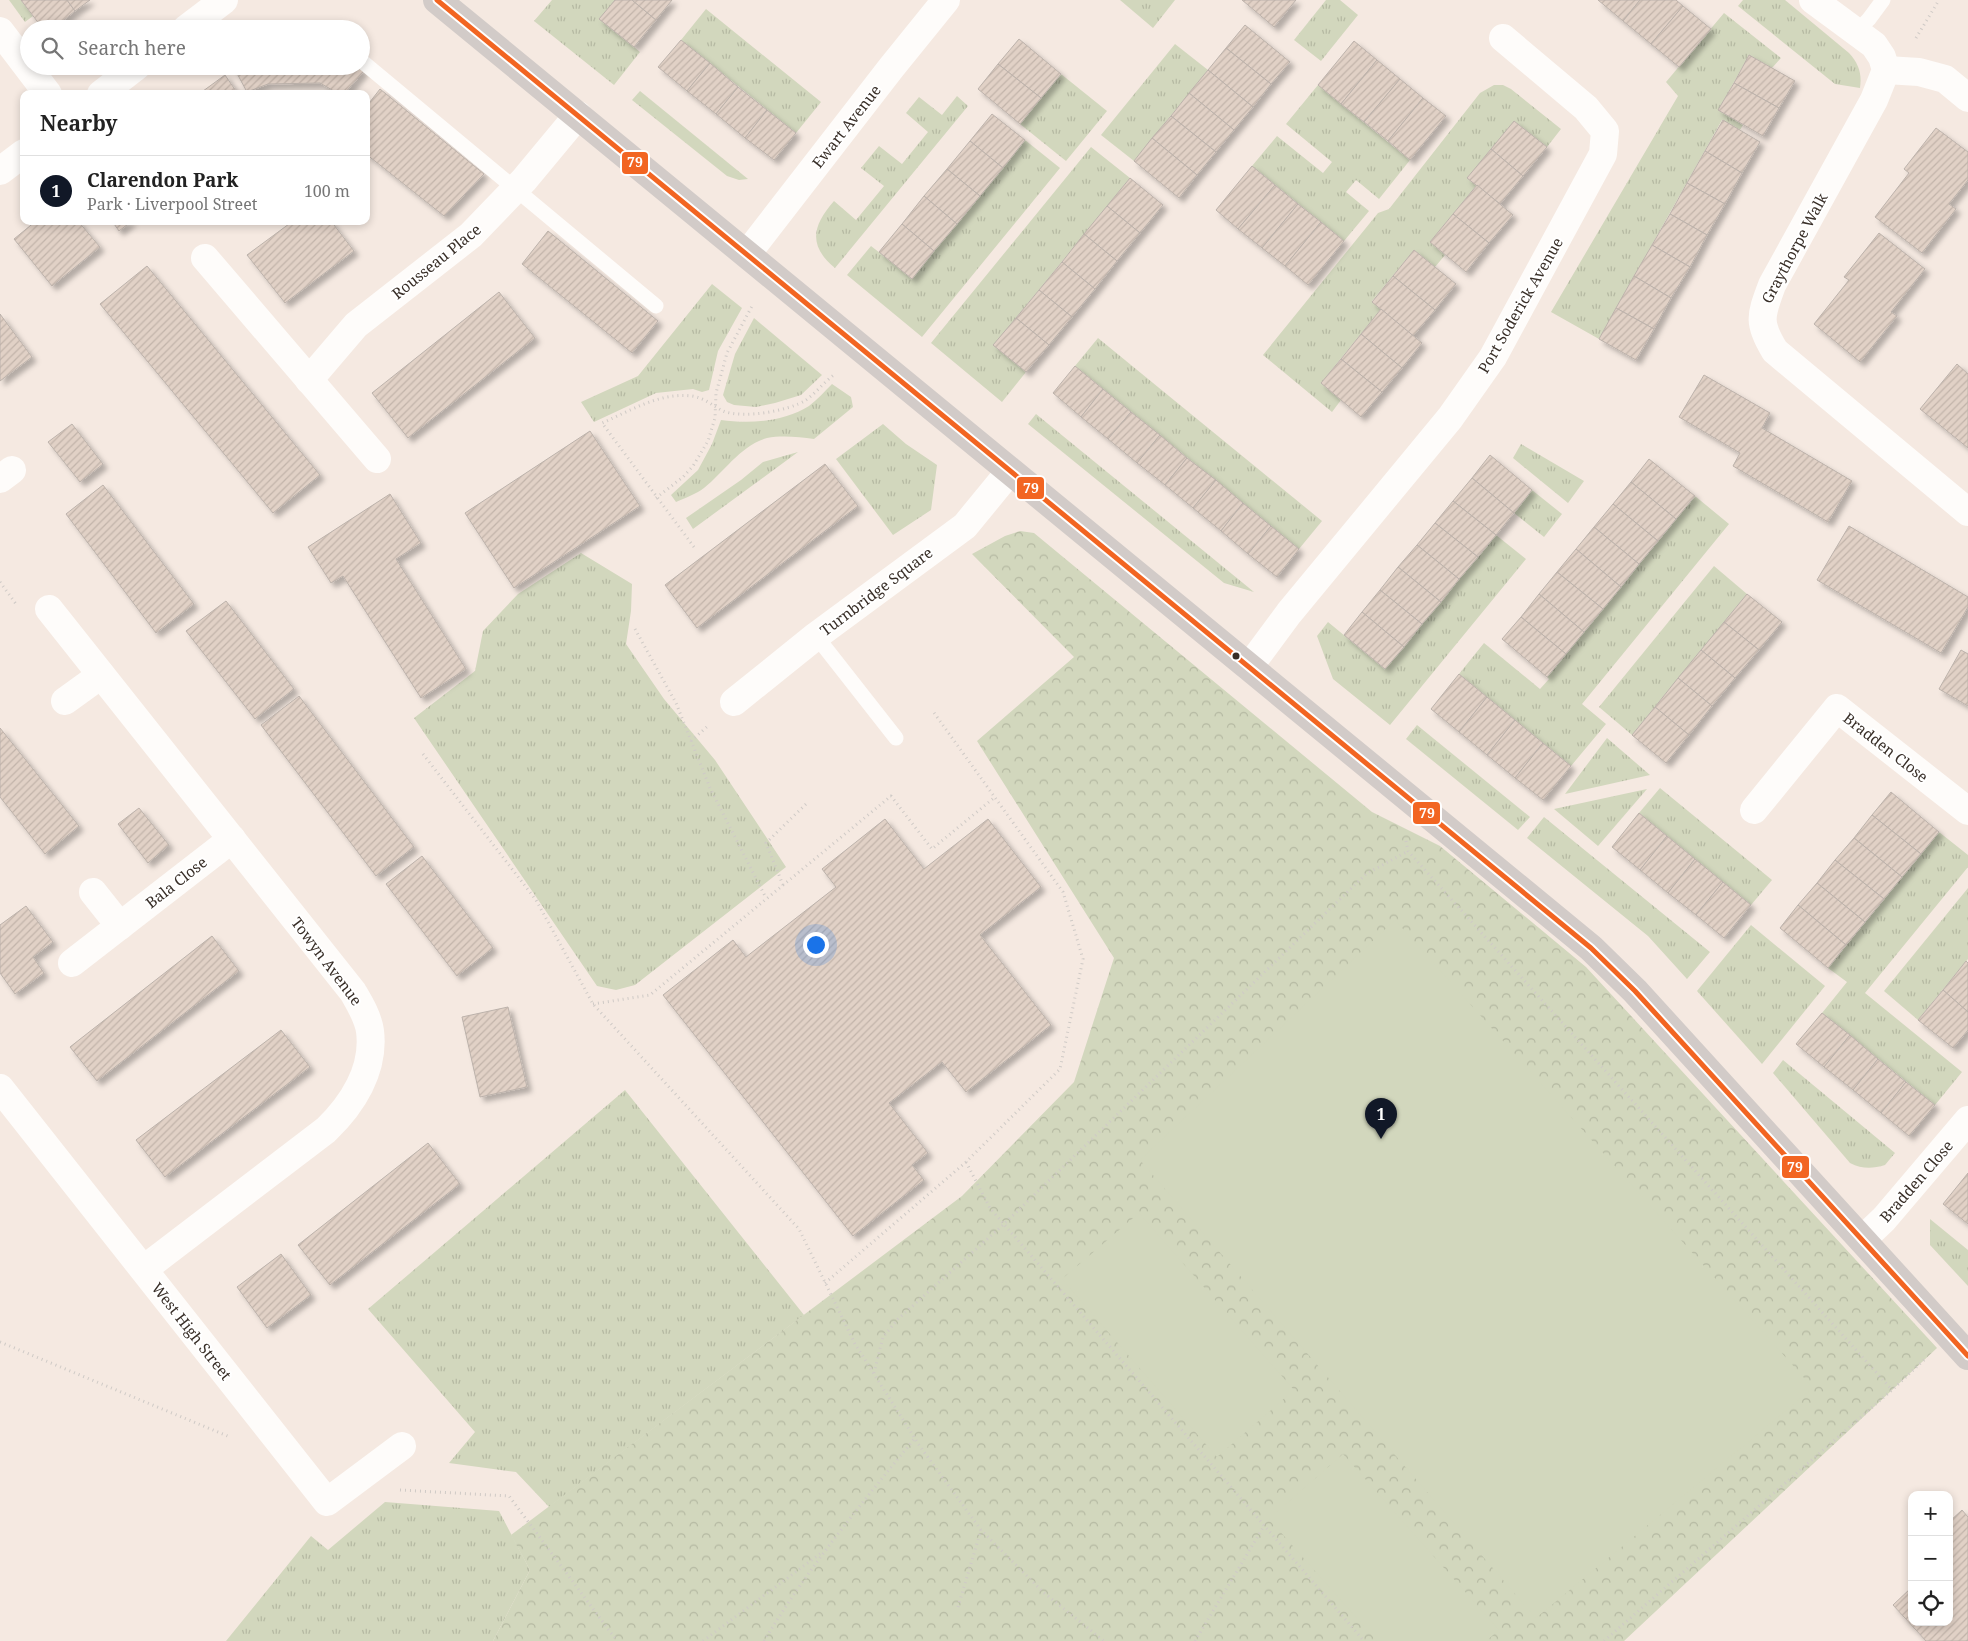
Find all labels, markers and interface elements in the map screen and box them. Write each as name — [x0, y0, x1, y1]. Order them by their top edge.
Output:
search box — [20, 20, 370, 75]
icon: search — [38, 34, 66, 62]
text: Search here — [78, 35, 186, 61]
street label: Ewart Avenue — [807, 80, 885, 172]
text: Nearby — [40, 109, 118, 137]
line badge: 79 — [621, 151, 649, 175]
text: 79 — [627, 152, 643, 171]
text: Clarendon Park — [87, 167, 238, 193]
text: 1 — [51, 180, 61, 202]
text: 100 m — [304, 180, 350, 202]
street label: Graythorpe Walk — [1756, 189, 1832, 307]
text: Park · Liverpool Street — [87, 193, 257, 215]
street label: Rousseau Place — [387, 219, 485, 303]
street label: Port Soderick Avenue — [1473, 234, 1567, 376]
line badge: 79 — [1016, 476, 1045, 500]
text: 79 — [1023, 478, 1039, 497]
street label: Turnbridge Square — [816, 542, 936, 640]
unlabelled marker — [1231, 651, 1241, 661]
street label: Bradden Close — [1840, 708, 1932, 786]
line badge: 79 — [1412, 801, 1441, 825]
text: 79 — [1419, 803, 1435, 822]
street label: Bala Close — [141, 852, 211, 912]
street label: Towyn Avenue — [287, 913, 367, 1009]
your location — [803, 932, 829, 958]
pin: 1 — [1365, 1098, 1397, 1139]
street label: Bradden Close — [1875, 1136, 1957, 1226]
line badge: 79 — [1781, 1155, 1810, 1179]
text: 79 — [1787, 1157, 1803, 1176]
street label: West High Street — [148, 1278, 236, 1384]
map controls — [1908, 1491, 1953, 1626]
button: + — [1908, 1491, 1953, 1536]
button: − — [1908, 1536, 1953, 1581]
button: locate — [1908, 1581, 1953, 1626]

